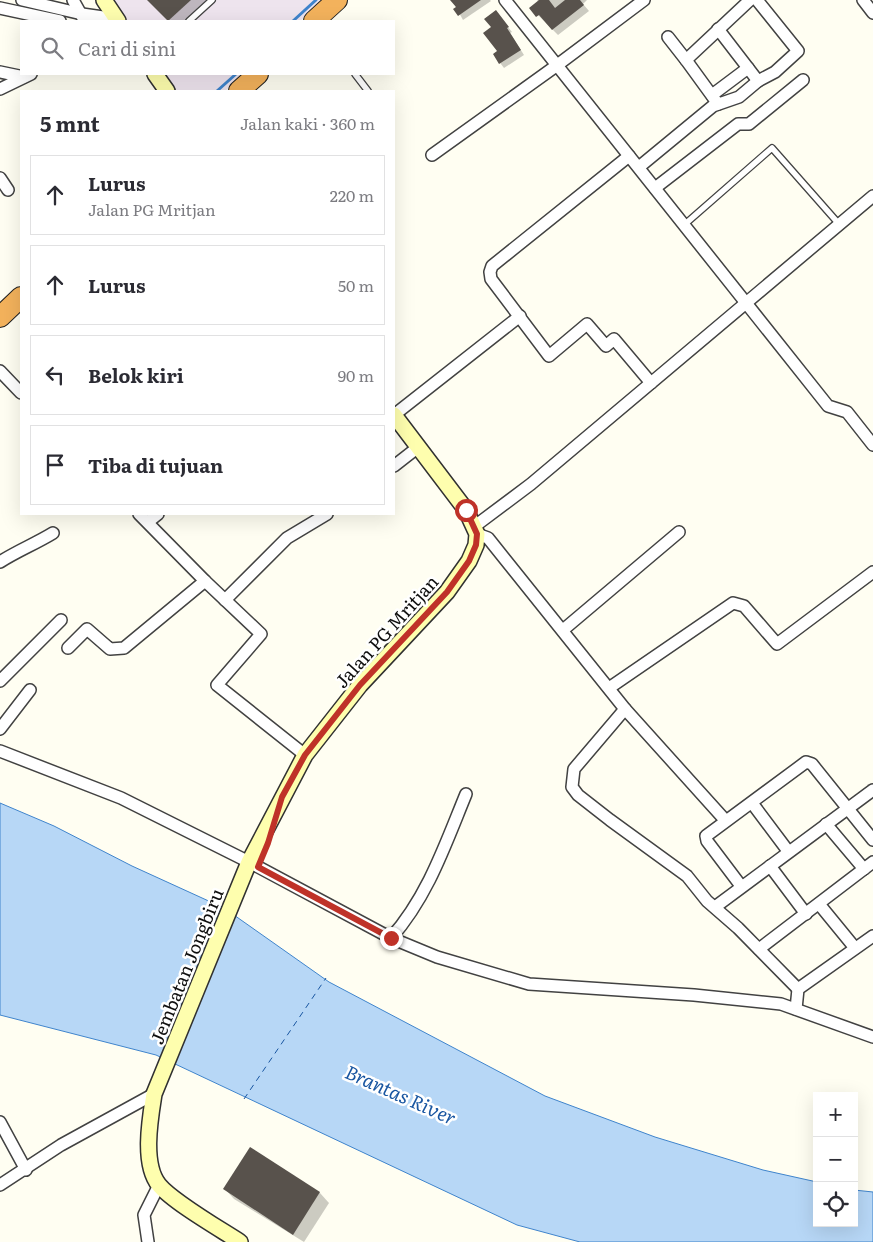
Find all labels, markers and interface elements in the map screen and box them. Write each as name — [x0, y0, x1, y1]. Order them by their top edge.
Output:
search box — [20, 20, 395, 75]
icon: search — [38, 34, 66, 62]
text: Cari di sini — [78, 34, 176, 62]
text: 5 mnt — [40, 107, 100, 138]
text: Jalan kaki · 360 m — [240, 111, 375, 135]
text: Lurus — [88, 169, 145, 197]
icon: ahead — [41, 181, 69, 209]
text: 220 m — [330, 183, 374, 207]
text: Jalan PG Mritjan — [88, 197, 216, 221]
icon: ahead — [41, 271, 69, 299]
text: Lurus — [88, 271, 145, 299]
text: 50 m — [338, 273, 374, 297]
icon: left — [41, 361, 69, 389]
text: Belok kiri — [88, 361, 184, 389]
text: 90 m — [338, 363, 374, 387]
icon: arrive — [41, 451, 69, 479]
text: Tiba di tujuan — [88, 451, 223, 479]
route start — [455, 499, 478, 522]
street label: Jalan PG Mritjan — [328, 569, 444, 693]
street label: Jembatan Jongbiru — [142, 884, 230, 1048]
route end — [380, 927, 403, 950]
water label: Brantas River — [341, 1057, 461, 1131]
map controls — [813, 1092, 858, 1227]
button: + — [813, 1092, 858, 1137]
button: − — [813, 1137, 858, 1182]
button: locate — [813, 1182, 858, 1227]

